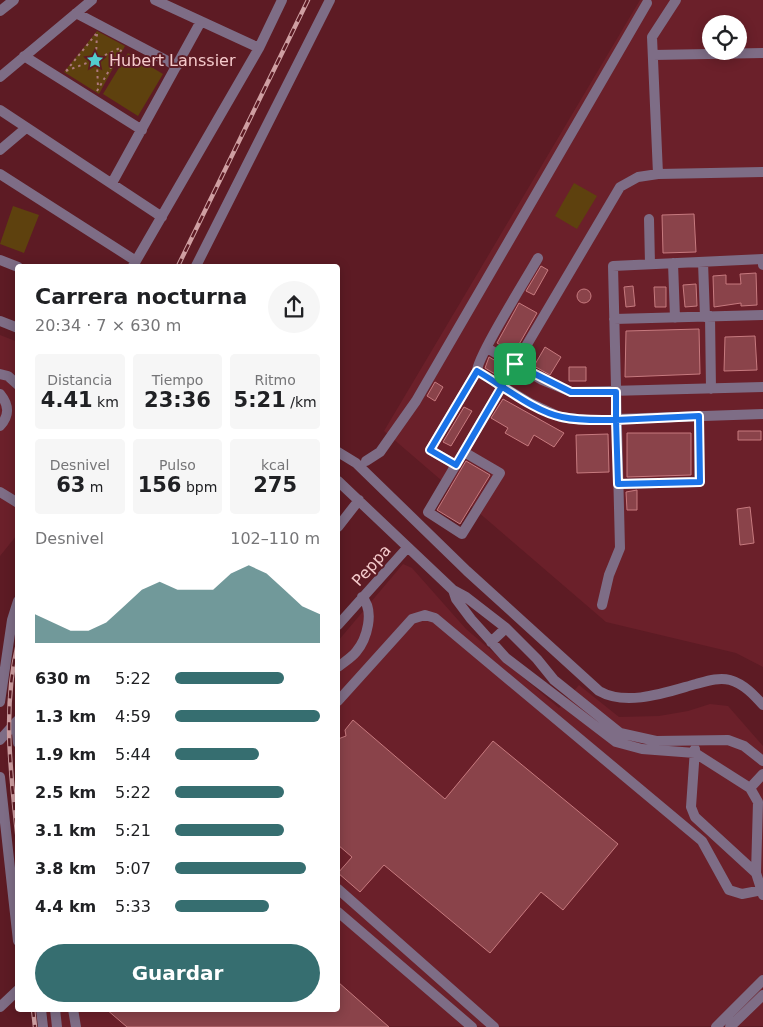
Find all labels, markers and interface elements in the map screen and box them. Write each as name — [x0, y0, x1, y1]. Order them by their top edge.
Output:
map controls — [702, 15, 747, 60]
button: locate — [702, 15, 747, 60]
place icon: Hubert Lanssier — [85, 50, 105, 70]
place label: Hubert Lanssier — [109, 51, 236, 70]
button: share — [268, 281, 320, 333]
text: Carrera nocturna — [35, 284, 247, 309]
text: 20:34 · 7 × 630 m — [35, 316, 181, 335]
pin — [494, 343, 536, 385]
icon: arrive — [501, 350, 529, 378]
text: Distancia — [47, 372, 112, 388]
text: Tiempo — [152, 372, 203, 388]
text: Ritmo — [255, 372, 296, 388]
text: 4.41 — [41, 388, 93, 412]
text: 23:36 — [144, 388, 211, 412]
text: 5:21 — [234, 388, 286, 412]
text: km — [93, 394, 119, 410]
text: /km — [286, 394, 317, 410]
text: Desnivel — [50, 457, 110, 473]
text: Pulso — [159, 457, 196, 473]
text: kcal — [261, 457, 289, 473]
text: 63 — [56, 473, 85, 497]
text: 156 — [138, 473, 181, 497]
text: 275 — [253, 473, 297, 497]
text: m — [85, 479, 103, 495]
text: bpm — [181, 479, 217, 495]
text: Desnivel — [35, 529, 104, 548]
text: 102–110 m — [230, 529, 320, 548]
street label: Peppa — [348, 541, 395, 590]
text: 630 m — [35, 669, 91, 688]
text: 5:22 — [115, 669, 151, 688]
text: 1.3 km — [35, 707, 96, 726]
text: 4:59 — [115, 707, 151, 726]
text: 1.9 km — [35, 745, 96, 764]
text: 5:44 — [115, 745, 151, 764]
text: 2.5 km — [35, 783, 96, 802]
text: 5:22 — [115, 783, 151, 802]
text: 3.1 km — [35, 821, 96, 840]
text: 5:21 — [115, 821, 151, 840]
text: 3.8 km — [35, 859, 96, 878]
text: 5:07 — [115, 859, 151, 878]
text: 4.4 km — [35, 897, 96, 916]
text: 5:33 — [115, 897, 151, 916]
button: Guardar — [35, 944, 320, 1002]

